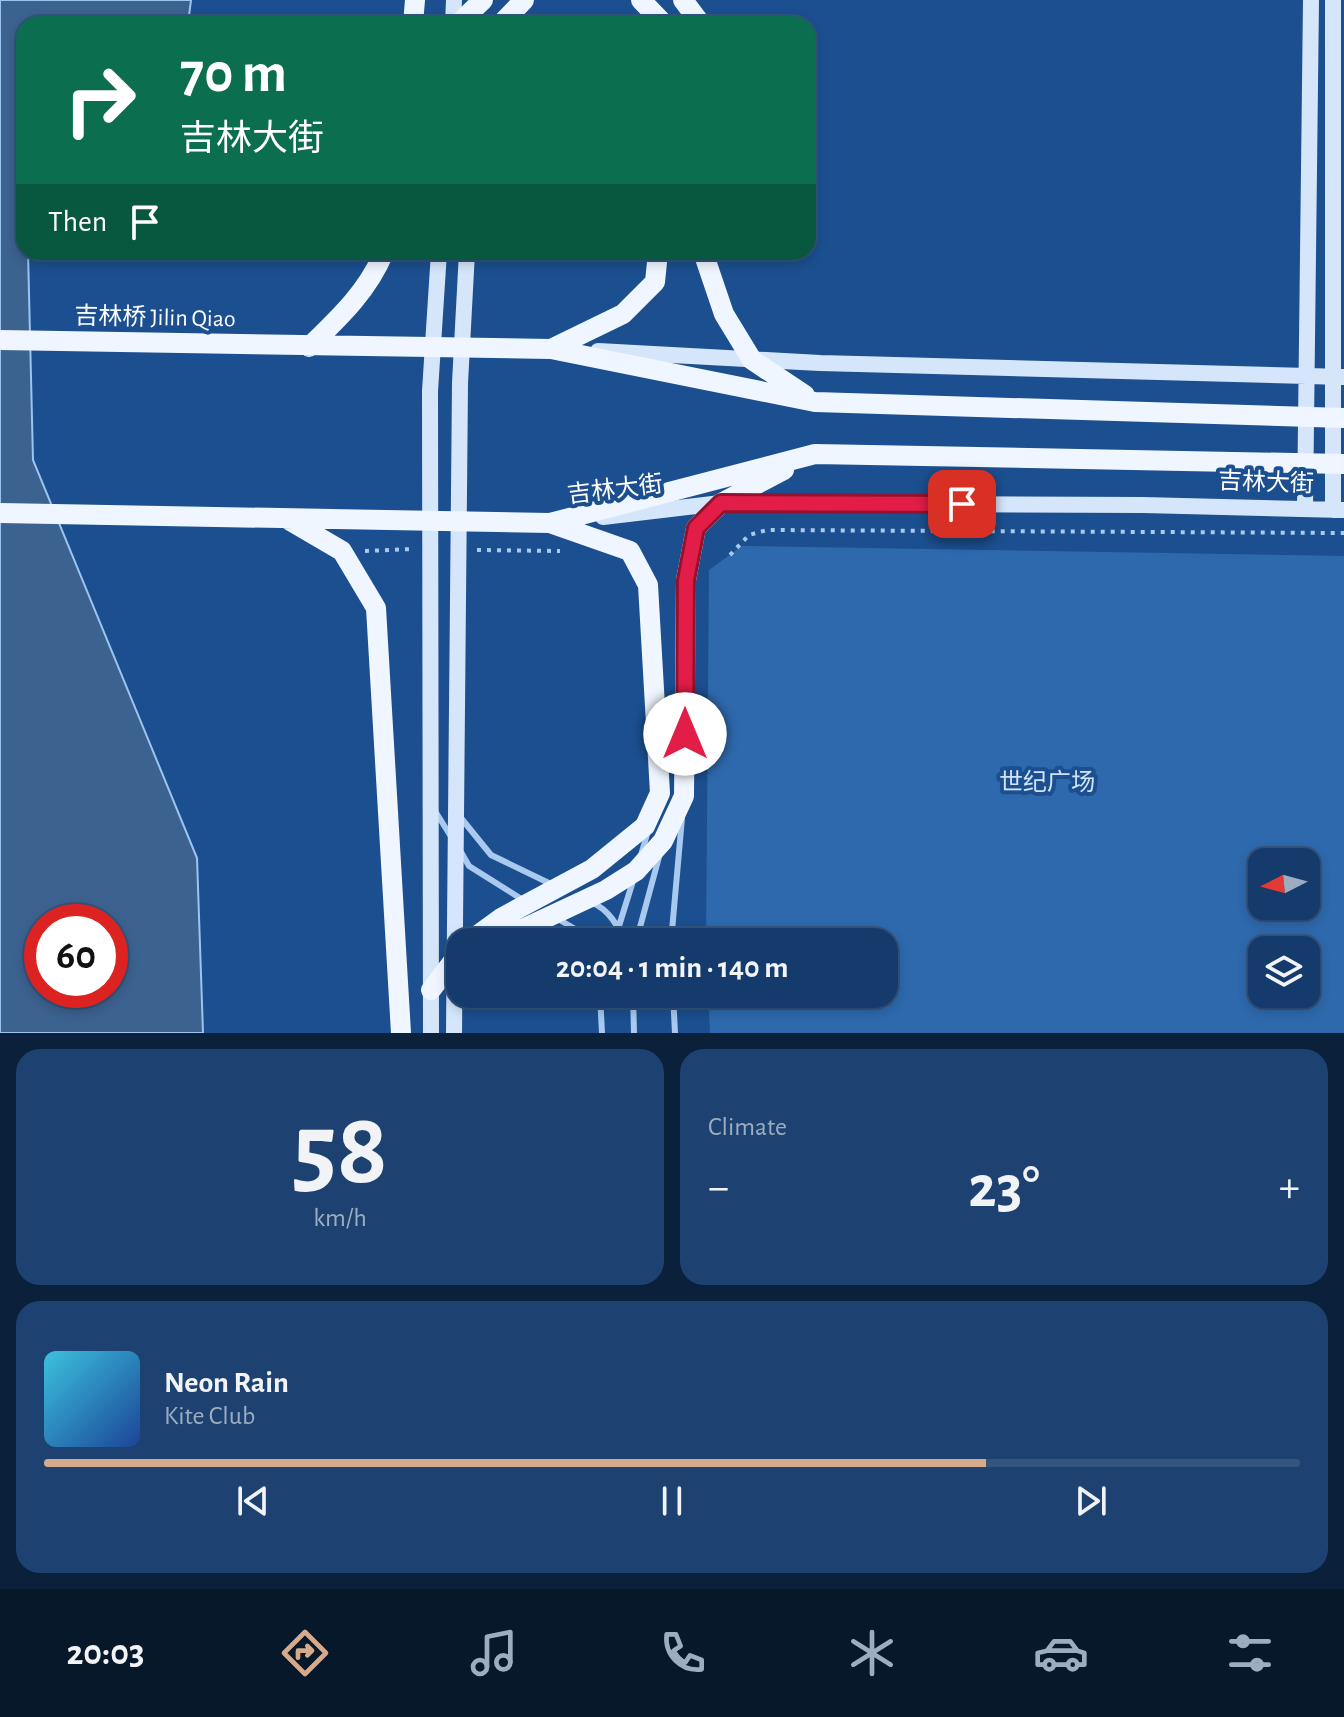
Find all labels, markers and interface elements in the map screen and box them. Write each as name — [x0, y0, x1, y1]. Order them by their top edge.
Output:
text: 70 m — [180, 46, 287, 102]
icon: right — [48, 48, 152, 152]
text: 吉林大街 — [180, 121, 324, 157]
icon: arrive — [123, 200, 167, 244]
text: Then — [48, 207, 107, 237]
street label: 吉林桥 Jilin Qiao — [74, 303, 236, 331]
street label: 吉林大街 — [1218, 467, 1314, 497]
street label: 吉林大街 — [566, 470, 664, 508]
pin — [928, 470, 996, 538]
icon: arrive — [940, 482, 984, 526]
position arrow — [643, 692, 727, 776]
park label: 世纪广场 — [999, 769, 1095, 795]
north arrow — [1248, 848, 1320, 920]
map controls — [1248, 848, 1320, 1008]
speed limit sign: 60 — [24, 904, 128, 1008]
button: layers — [1248, 936, 1320, 1008]
text: 20:04 · 1 min · 140 m — [556, 953, 788, 983]
text: 58 — [292, 1099, 388, 1203]
text: Climate — [708, 1114, 787, 1140]
text: 23° — [968, 1158, 1040, 1218]
text: − — [708, 1166, 729, 1210]
text: + — [1279, 1166, 1300, 1210]
text: km/h — [313, 1205, 367, 1231]
text: Neon Rain — [164, 1368, 289, 1398]
text: Kite Club — [164, 1403, 255, 1429]
icon: previous — [231, 1479, 275, 1523]
icon: pause — [650, 1479, 694, 1523]
icon: next — [1069, 1479, 1113, 1523]
icon: directions — [277, 1625, 333, 1681]
icon: music — [466, 1625, 522, 1681]
icon: phone — [655, 1625, 711, 1681]
icon: climate — [844, 1625, 900, 1681]
icon: car — [1033, 1625, 1089, 1681]
icon: filters — [1222, 1625, 1278, 1681]
text: 20:03 — [66, 1635, 145, 1671]

